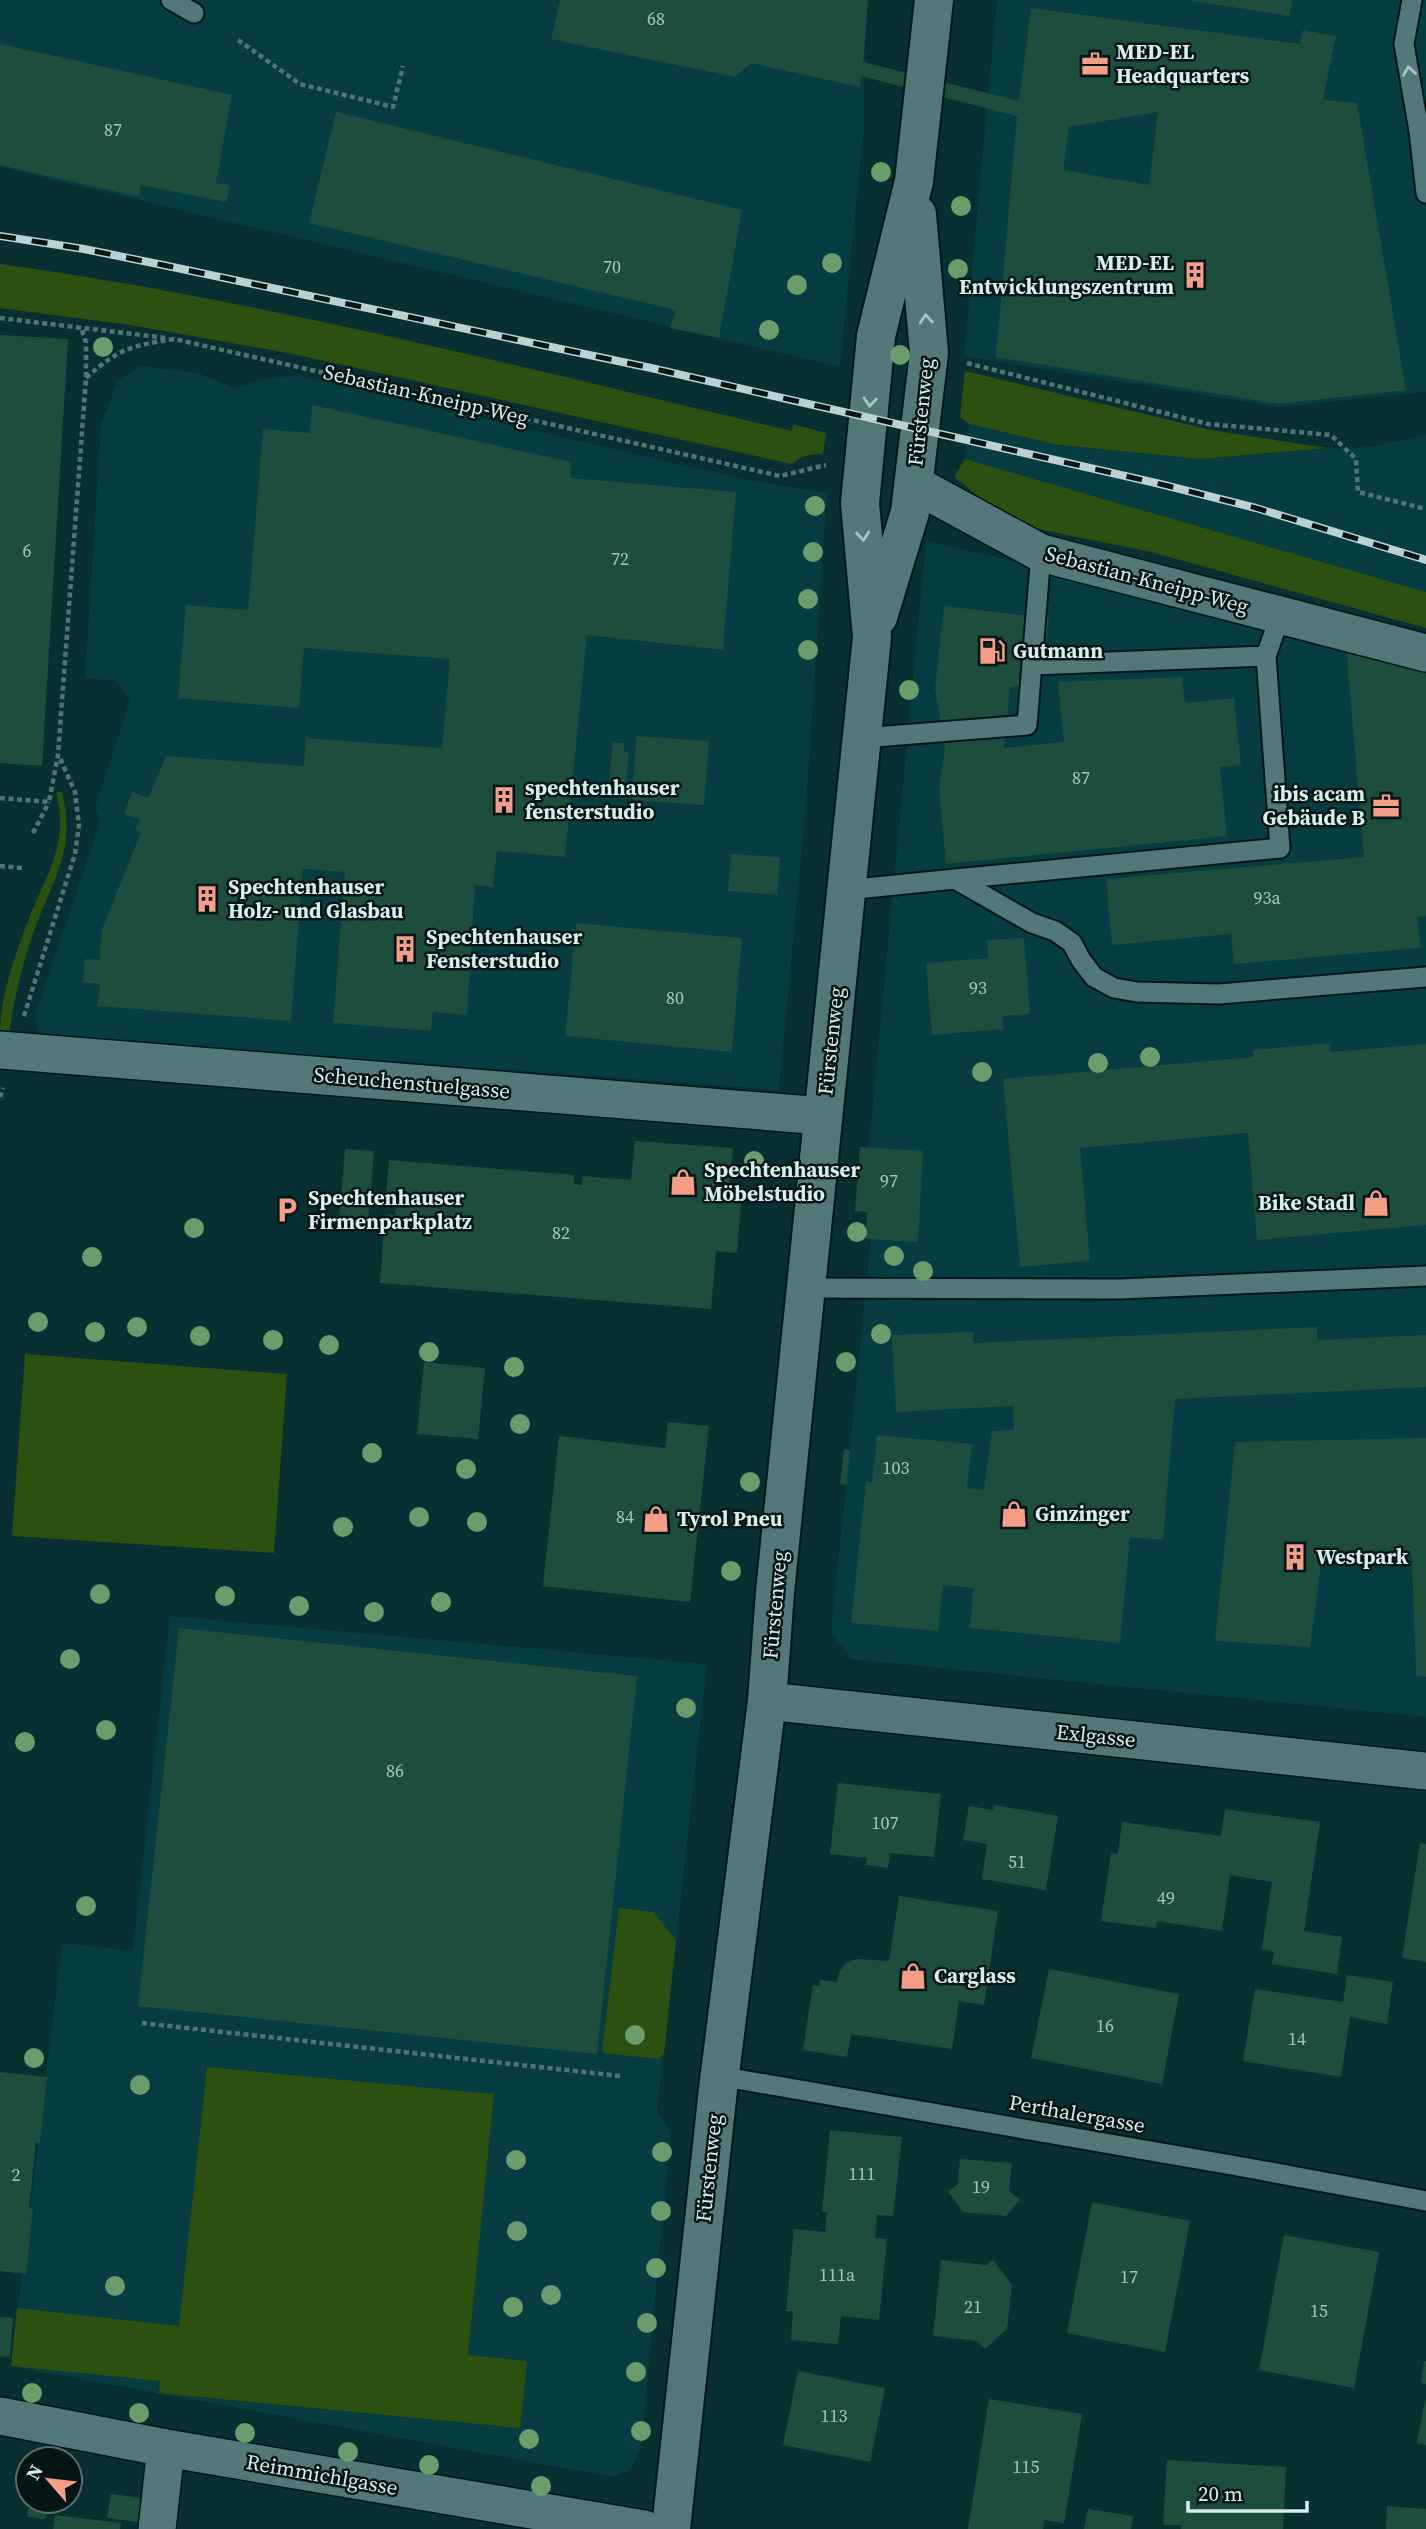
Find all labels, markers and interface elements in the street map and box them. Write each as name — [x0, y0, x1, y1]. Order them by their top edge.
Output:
house number: 68 — [647, 6, 665, 31]
place label: MED-EL Headquarters — [1116, 37, 1250, 90]
office icon: MED-EL Headquarters — [1080, 49, 1110, 79]
one-way arrow — [1402, 65, 1417, 77]
house number: 87 — [104, 117, 122, 142]
place label: MED-EL Entwicklungszentrum — [959, 248, 1174, 301]
house number: 70 — [603, 254, 621, 279]
building icon: MED-EL Entwicklungszentrum — [1180, 260, 1210, 290]
one-way arrow — [919, 313, 934, 324]
street label: Fürstenweg — [900, 356, 941, 467]
street label: Sebastian-Kneipp-Weg — [321, 357, 532, 432]
one-way arrow — [863, 396, 878, 407]
one-way arrow — [855, 530, 870, 541]
house number: 6 — [23, 538, 32, 563]
street label: Sebastian-Kneipp-Weg — [1042, 538, 1252, 621]
house number: 72 — [611, 546, 629, 571]
fuel station icon: Gutmann — [977, 636, 1007, 666]
place label: Gutmann — [1013, 636, 1103, 665]
house number: 87 — [1072, 765, 1090, 790]
place label: spechtenhauser fensterstudio — [525, 773, 680, 826]
place label: ibis acam Gebäude B — [1262, 779, 1365, 832]
building icon: spechtenhauser fensterstudio — [489, 785, 519, 815]
office icon: ibis acam Gebäude B — [1371, 791, 1401, 821]
place label: Spechtenhauser Holz- und Glasbau — [228, 872, 404, 925]
building icon: Spechtenhauser Holz- und Glasbau — [192, 884, 222, 914]
house number: 93a — [1253, 885, 1281, 910]
place label: Spechtenhauser Fensterstudio — [426, 922, 583, 975]
building icon: Spechtenhauser Fensterstudio — [390, 934, 420, 964]
house number: 93 — [969, 975, 987, 1000]
house number: 80 — [666, 985, 684, 1010]
street label: Fürstenweg — [810, 985, 851, 1096]
street label: Scheuchenstuelgasse — [313, 1059, 511, 1106]
place label: Spechtenhauser Möbelstudio — [704, 1155, 861, 1208]
shop icon: Spechtenhauser Möbelstudio — [668, 1167, 698, 1197]
house number: 97 — [880, 1168, 898, 1193]
place label: Spechtenhauser Firmenparkplatz — [308, 1183, 472, 1236]
place label: Bike Stadl — [1258, 1188, 1355, 1217]
shop icon: Bike Stadl — [1361, 1188, 1391, 1218]
parking icon: Spechtenhauser Firmenparkplatz — [272, 1195, 302, 1225]
house number: 82 — [552, 1220, 570, 1245]
house number: 103 — [883, 1455, 910, 1480]
shop icon: Ginzinger — [999, 1499, 1029, 1529]
place label: Ginzinger — [1035, 1499, 1130, 1528]
house number: 84 — [616, 1504, 634, 1529]
shop icon: Tyrol Pneu — [641, 1504, 671, 1534]
place label: Tyrol Pneu — [677, 1504, 783, 1533]
building icon: Westpark — [1280, 1542, 1310, 1572]
place label: Westpark — [1316, 1542, 1409, 1571]
street label: Fürstenweg — [755, 1549, 794, 1660]
street label: Exlgasse — [1055, 1717, 1137, 1754]
house number: 86 — [386, 1758, 404, 1783]
house number: 107 — [872, 1810, 899, 1835]
house number: 51 — [1008, 1849, 1026, 1874]
house number: 49 — [1157, 1885, 1175, 1910]
shop icon: Carglass — [898, 1961, 928, 1991]
place label: Carglass — [934, 1961, 1016, 1990]
house number: 16 — [1096, 2013, 1114, 2038]
house number: 14 — [1288, 2026, 1306, 2051]
street label: Perthalergasse — [1007, 2087, 1147, 2140]
street label: Fürstenweg — [688, 2112, 729, 2223]
house number: 111 — [849, 2161, 876, 2186]
house number: 2 — [12, 2162, 21, 2187]
house number: 19 — [972, 2174, 990, 2199]
house number: 111a — [819, 2262, 856, 2287]
house number: 17 — [1120, 2264, 1138, 2289]
house number: 21 — [964, 2294, 982, 2319]
house number: 15 — [1310, 2298, 1328, 2323]
house number: 113 — [821, 2403, 848, 2428]
north arrow — [14, 2445, 84, 2515]
street label: Reimmichlgasse — [244, 2447, 400, 2502]
house number: 115 — [1013, 2454, 1040, 2479]
text: N — [19, 2460, 49, 2484]
scale bar — [1188, 2470, 1307, 2514]
text: 20 m — [1198, 2479, 1243, 2508]

